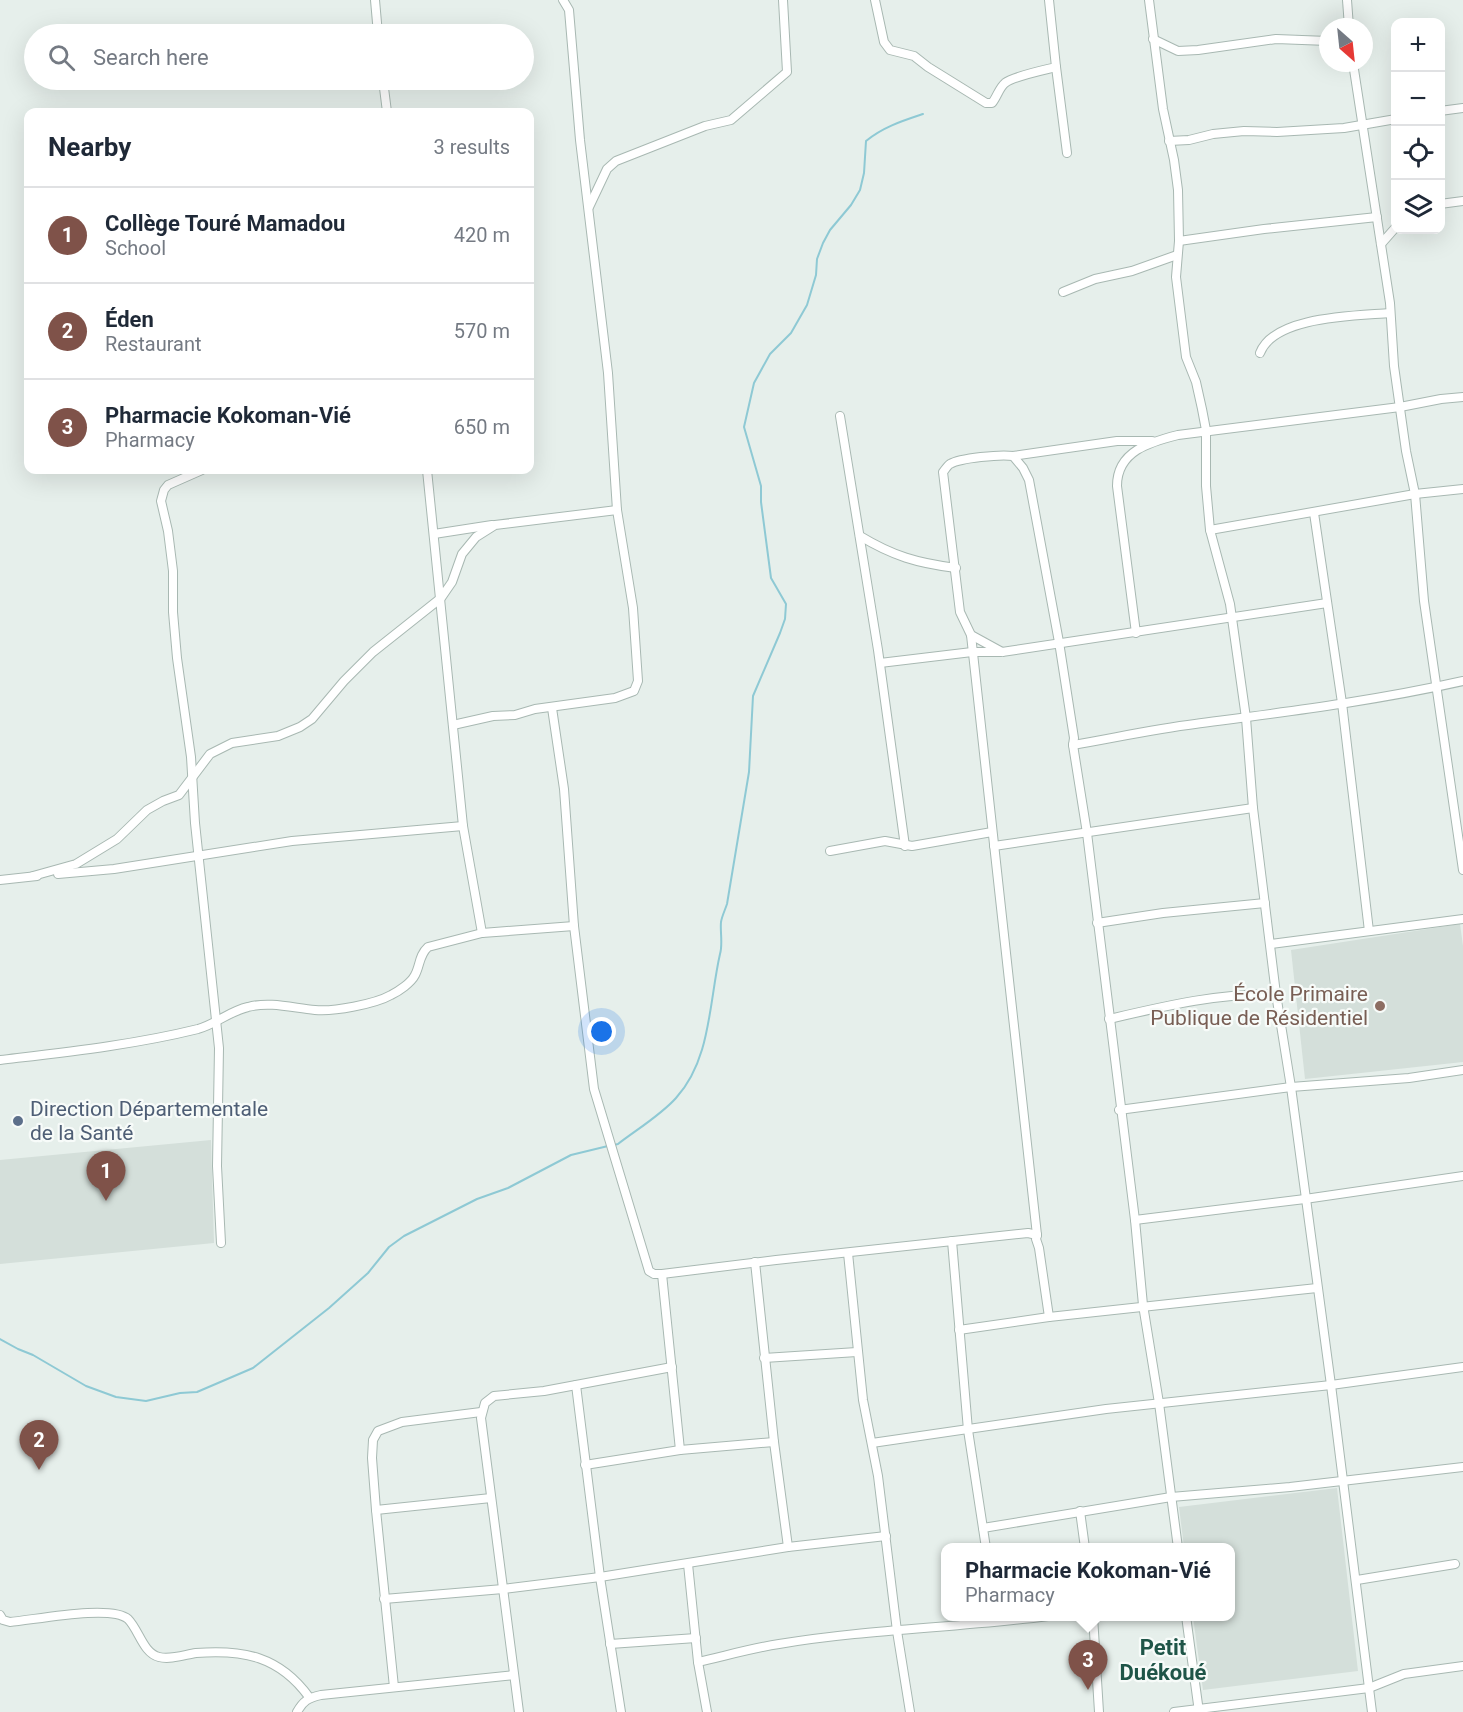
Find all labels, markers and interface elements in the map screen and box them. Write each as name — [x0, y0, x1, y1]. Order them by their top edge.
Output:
north arrow — [1319, 18, 1373, 72]
map controls — [1391, 18, 1445, 234]
button: + — [1391, 18, 1445, 72]
search box — [24, 24, 534, 90]
icon: search — [45, 41, 78, 74]
text: Search here — [93, 45, 209, 70]
button: − — [1391, 72, 1445, 126]
button: locate — [1391, 126, 1445, 180]
text: Nearby — [48, 132, 131, 162]
text: 3 results — [434, 135, 510, 159]
button: layers — [1391, 180, 1445, 234]
text: Collège Touré Mamadou — [105, 211, 345, 236]
text: 1 — [62, 223, 73, 247]
text: 420 m — [454, 223, 510, 247]
text: School — [105, 236, 166, 260]
text: Éden — [105, 307, 154, 332]
text: 2 — [62, 319, 73, 343]
text: 570 m — [454, 319, 510, 343]
text: Restaurant — [105, 332, 202, 356]
text: Pharmacie Kokoman-Vié — [105, 403, 351, 428]
text: 3 — [62, 415, 73, 439]
text: 650 m — [454, 415, 510, 439]
text: Pharmacy — [105, 428, 195, 452]
place label: École Primaire Publique de Résidentiel — [1150, 982, 1368, 1030]
marker: École Primaire Publique de Résidentiel — [1373, 999, 1387, 1013]
your location — [587, 1017, 616, 1046]
place label: Direction Départementale de la Santé — [30, 1097, 268, 1145]
marker: Direction Départementale de la Santé — [11, 1114, 25, 1128]
pin: 1 — [86, 1152, 126, 1201]
pin: 2 — [20, 1420, 58, 1470]
popup — [941, 1543, 1235, 1621]
text: Pharmacie Kokoman-Vié — [965, 1558, 1211, 1583]
text: Pharmacy — [965, 1583, 1055, 1607]
district label: Petit Duékoué — [1120, 1635, 1207, 1685]
pin: 3 — [1068, 1640, 1108, 1690]

